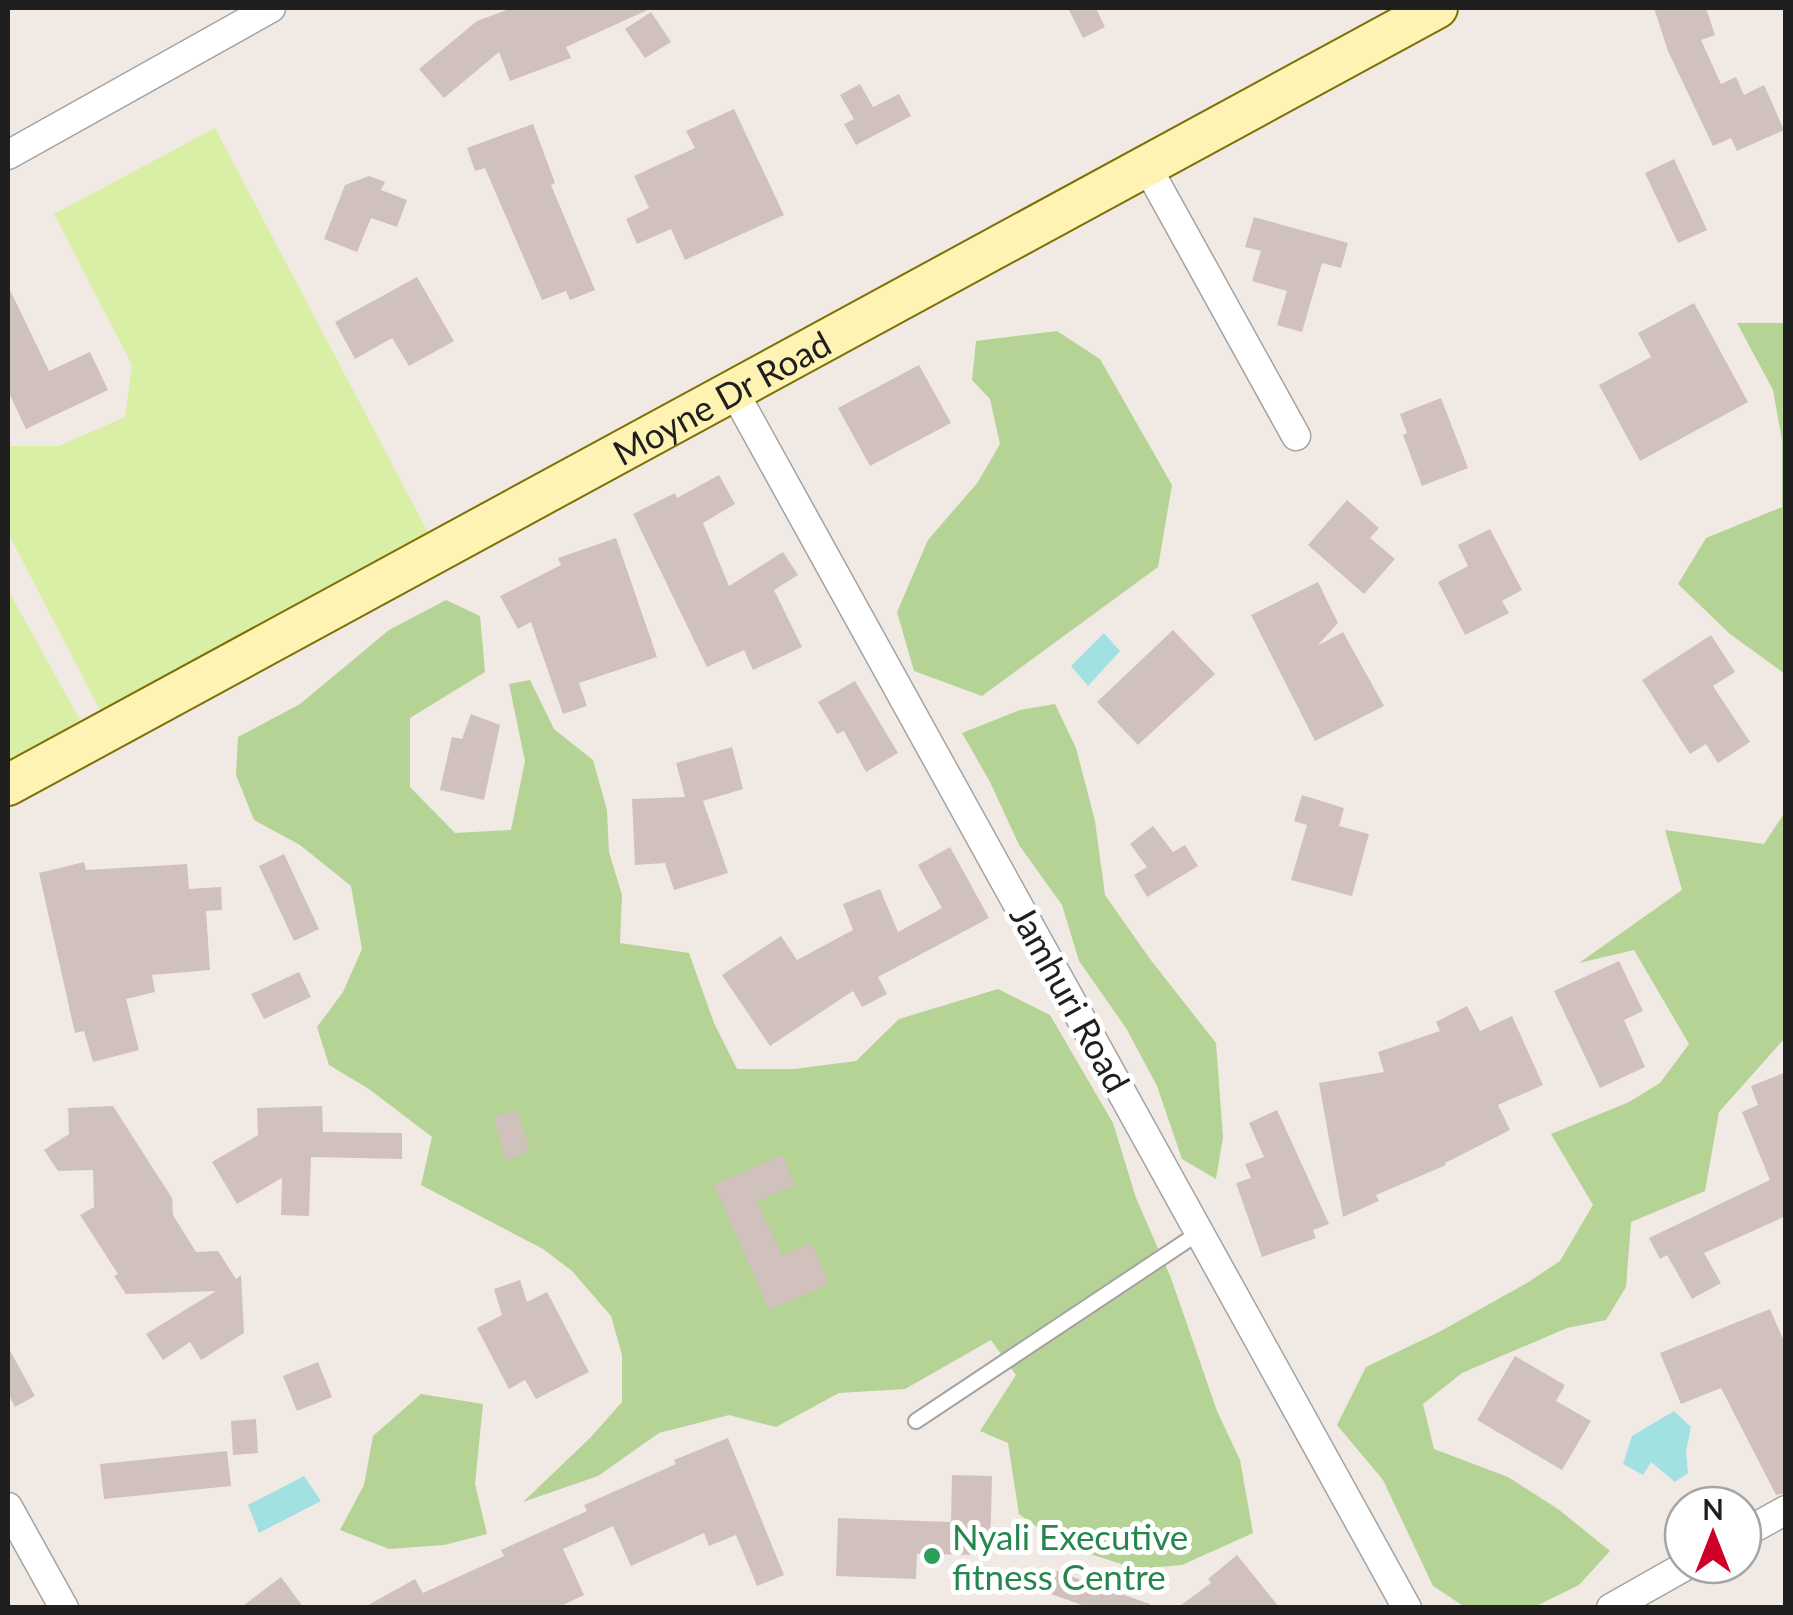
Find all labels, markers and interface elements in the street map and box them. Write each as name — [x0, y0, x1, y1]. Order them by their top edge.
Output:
street label: Moyne Dr Road — [605, 321, 837, 473]
street label: Jamhuri Road — [1002, 897, 1140, 1099]
north arrow — [1663, 1485, 1763, 1585]
text: N — [1702, 1492, 1724, 1526]
place label: Nyali Executive fitness Centre — [952, 1515, 1188, 1597]
marker: Nyali Executive fitness Centre — [921, 1545, 943, 1567]

